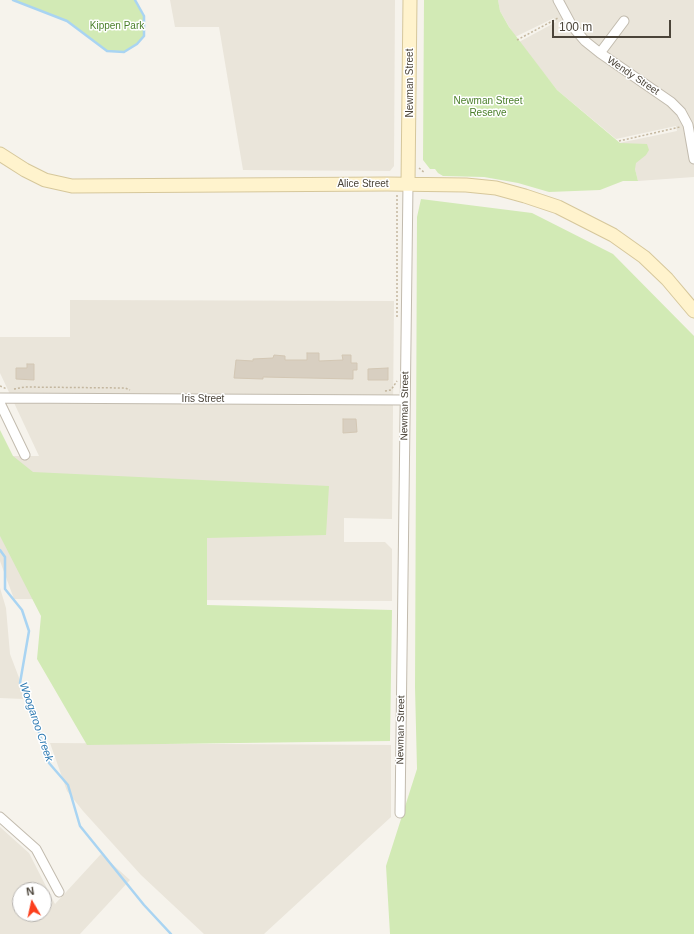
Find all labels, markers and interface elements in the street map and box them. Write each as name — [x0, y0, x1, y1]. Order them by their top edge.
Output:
scale bar — [554, 12, 673, 38]
park label: Kippen Park — [90, 20, 144, 32]
text: 100 m — [559, 20, 592, 34]
street label: Newman Street — [404, 49, 416, 117]
street label: Wendy Street — [605, 54, 661, 98]
park label: Newman Street Reserve — [454, 95, 522, 118]
street label: Alice Street — [337, 178, 389, 190]
street label: Newman Street — [398, 371, 412, 441]
street label: Iris Street — [182, 393, 224, 405]
water label: Woogaroo Creek — [16, 681, 56, 763]
street label: Newman Street — [394, 695, 408, 765]
north arrow — [12, 882, 52, 922]
text: N — [25, 885, 35, 898]

